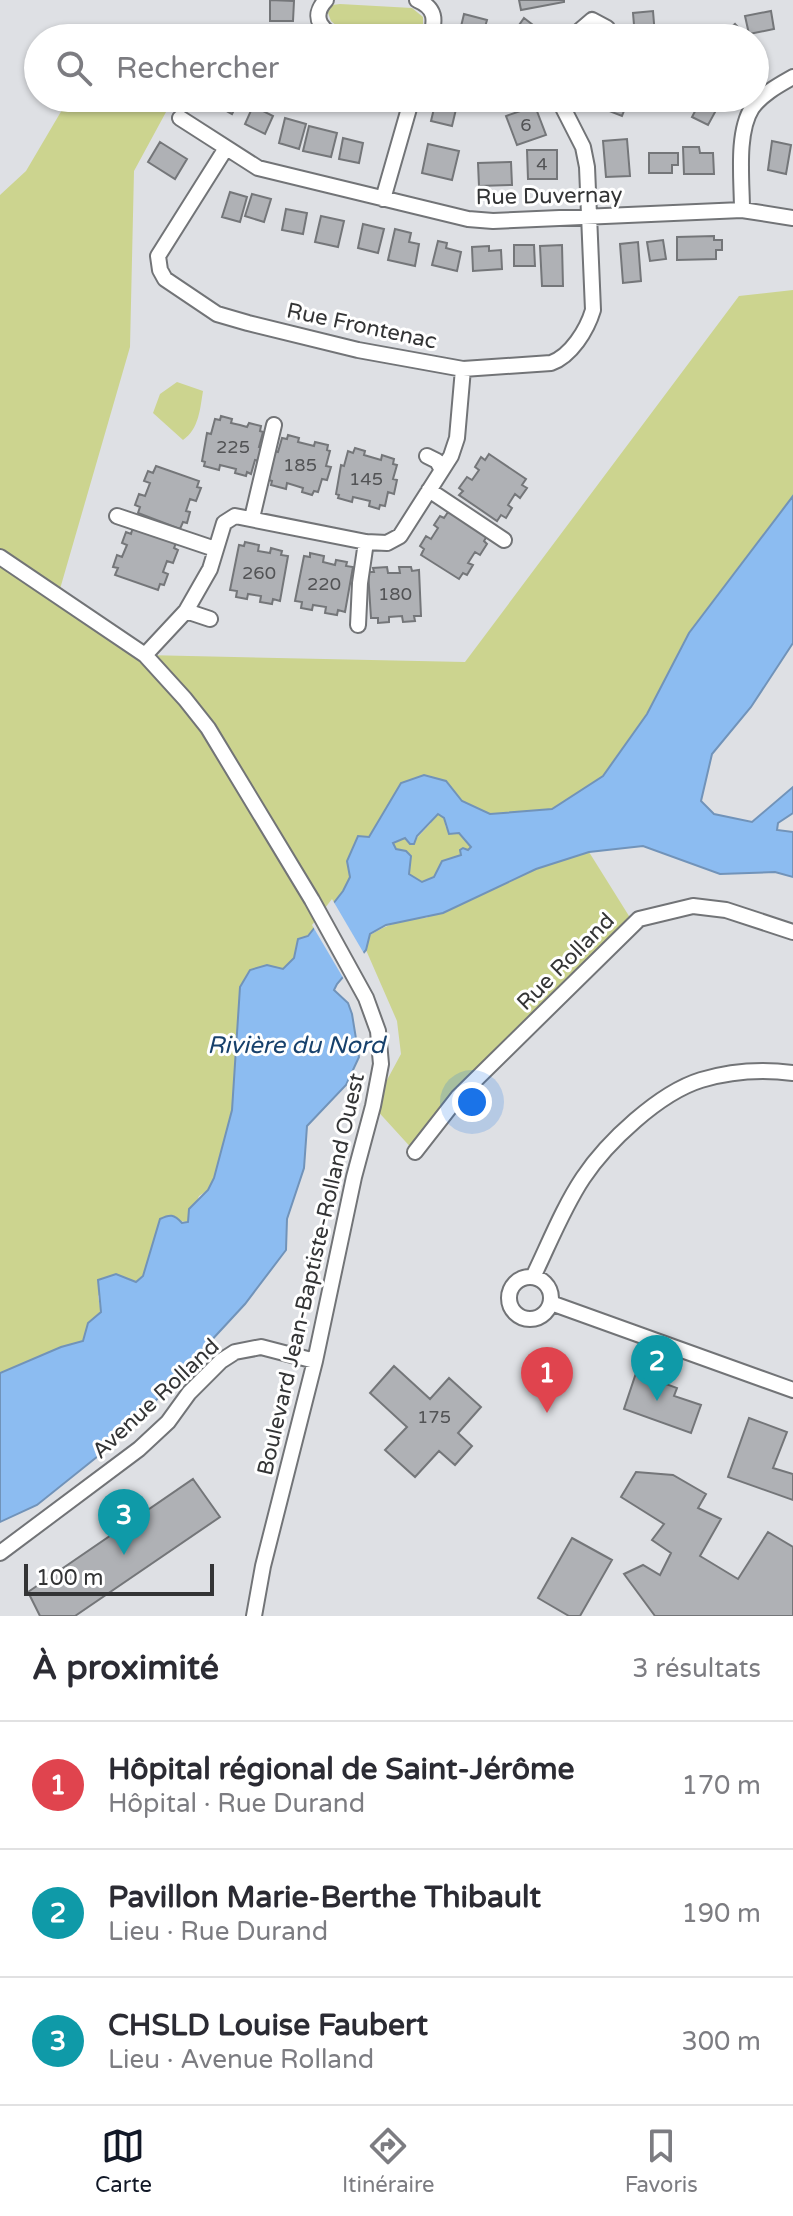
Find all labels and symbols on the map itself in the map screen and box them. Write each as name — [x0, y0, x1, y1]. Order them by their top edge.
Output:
house number: 6 — [520, 114, 532, 136]
house number: 4 — [536, 153, 548, 175]
street label: Rue Duvernay — [475, 182, 623, 210]
street label: Rue Frontenac — [284, 297, 439, 355]
house number: 225 — [216, 436, 250, 458]
house number: 185 — [283, 454, 317, 476]
house number: 145 — [349, 468, 383, 490]
house number: 260 — [242, 562, 276, 584]
house number: 220 — [307, 573, 341, 595]
house number: 180 — [378, 583, 412, 605]
street label: Rue Rolland — [512, 908, 620, 1016]
water label: Rivière du Nord — [207, 1031, 388, 1060]
street label: Boulevard Jean-Baptiste-Rolland Ouest — [252, 1071, 370, 1478]
your location — [452, 1082, 492, 1122]
street label: Avenue Rolland — [87, 1333, 225, 1464]
pin: 2 — [631, 1335, 683, 1401]
pin: 1 — [521, 1347, 573, 1413]
house number: 175 — [417, 1406, 451, 1428]
pin: 3 — [98, 1489, 150, 1555]
scale bar — [24, 1560, 214, 1596]

